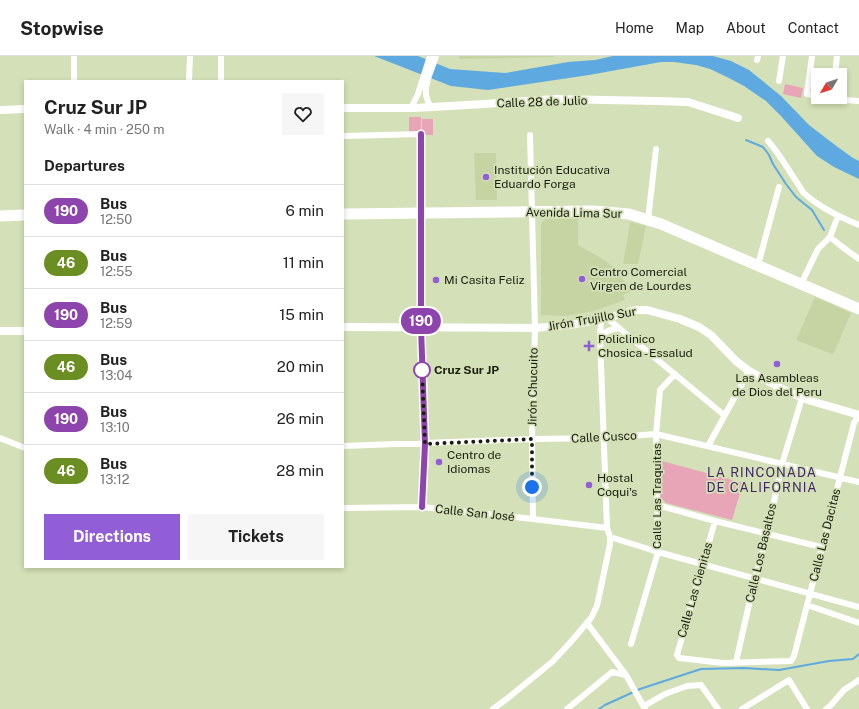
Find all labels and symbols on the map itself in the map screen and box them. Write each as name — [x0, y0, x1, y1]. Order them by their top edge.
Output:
north arrow — [811, 68, 847, 104]
street label: Calle 28 de Julio — [496, 93, 588, 111]
place label: Institución Educativa Eduardo Forga — [494, 163, 610, 191]
marker: Institución Educativa Eduardo Forga — [481, 172, 491, 182]
street label: Avenida Lima Sur — [525, 205, 623, 221]
place label: Centro Comercial Virgen de Lourdes — [590, 265, 691, 293]
place label: Mi Casita Feliz — [444, 273, 525, 287]
marker: Centro Comercial Virgen de Lourdes — [577, 274, 587, 284]
marker: Mi Casita Feliz — [431, 275, 441, 285]
street label: Jirón Trujillo Sur — [547, 304, 638, 334]
line badge: 190 — [398, 308, 444, 334]
place label: Policlinico Chosica - Essalud — [598, 332, 693, 360]
marker: Policlinico Chosica - Essalud — [583, 340, 595, 352]
street label: Jirón Chucuito — [525, 347, 541, 427]
marker: Las Asambleas de Dios del Peru — [772, 359, 782, 369]
marker: Cruz Sur JP — [413, 361, 431, 379]
place label: Cruz Sur JP — [434, 363, 499, 377]
place label: Las Asambleas de Dios del Peru — [732, 371, 822, 399]
street label: Calle Cusco — [571, 428, 637, 446]
street label: Calle Las Traquitas — [650, 443, 664, 549]
place label: Centro de Idiomas — [447, 448, 502, 476]
marker: Centro de Idiomas — [434, 457, 444, 467]
district label: LA RINCONADA DE CALIFORNIA — [706, 465, 818, 495]
place label: Hostal Coqui's — [597, 471, 637, 499]
your location — [522, 477, 542, 497]
marker: Hostal Coqui's — [584, 480, 594, 490]
street label: Calle Las Dacitas — [807, 487, 843, 583]
street label: Calle San José — [434, 502, 516, 524]
street label: Calle Los Basaltos — [743, 502, 779, 604]
street label: Calle Las Cienitas — [675, 541, 715, 639]

